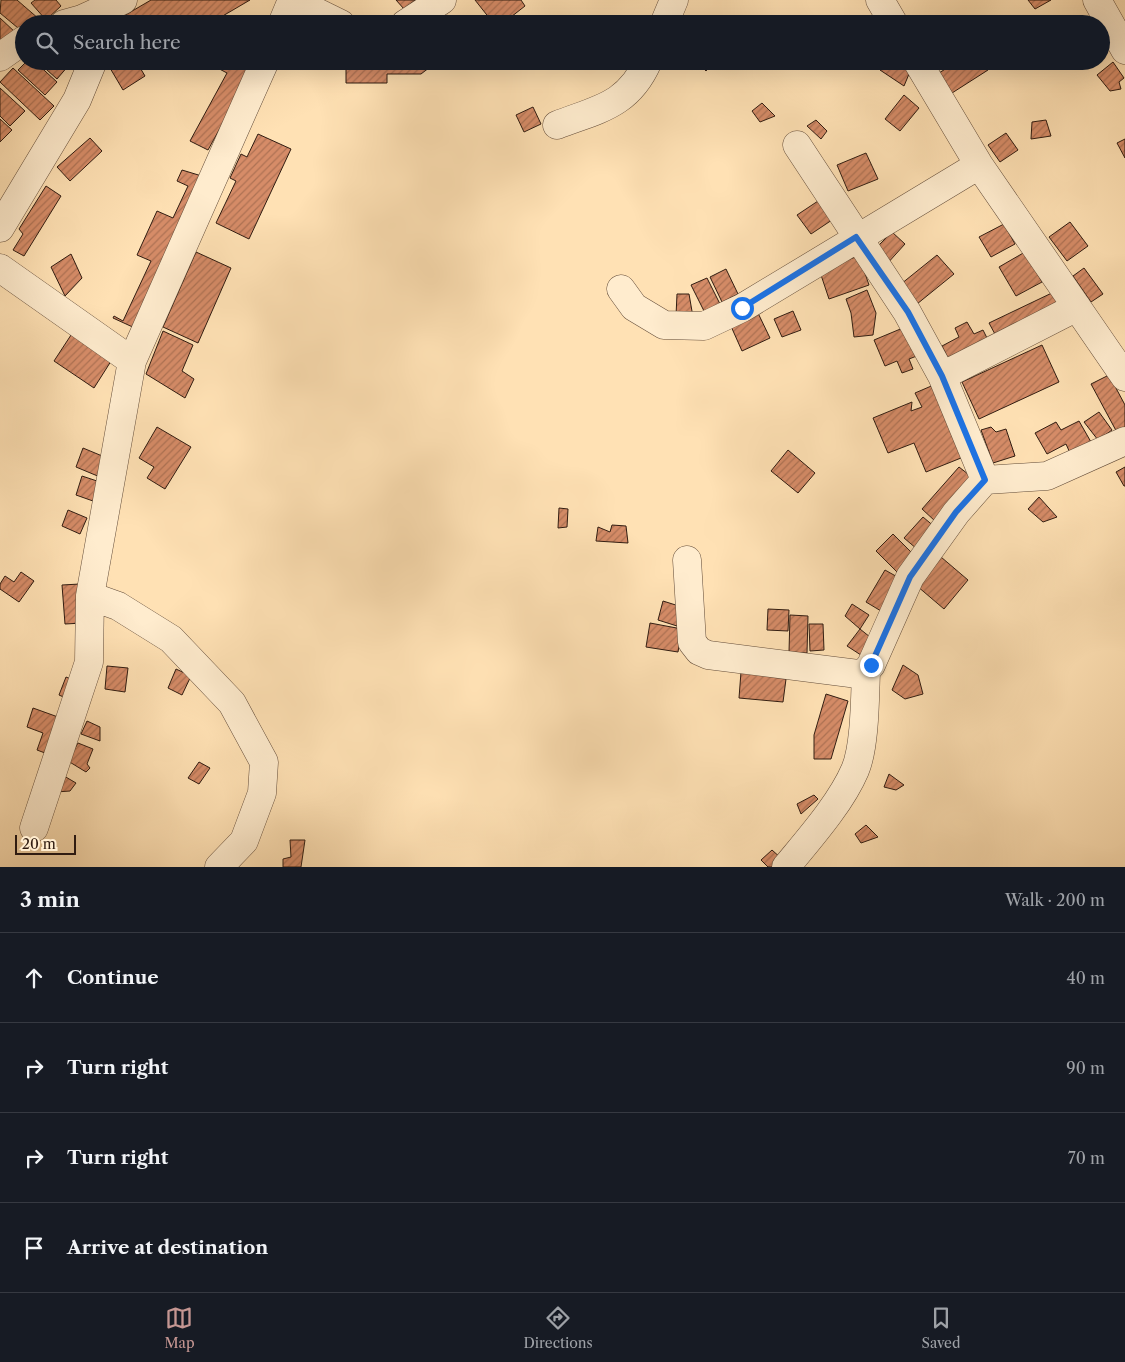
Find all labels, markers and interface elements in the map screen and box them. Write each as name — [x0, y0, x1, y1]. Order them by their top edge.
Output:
search box — [15, 15, 1110, 70]
icon: search — [33, 29, 61, 57]
text: Search here — [73, 31, 181, 54]
route start — [731, 297, 754, 320]
route end — [860, 654, 883, 677]
scale bar — [15, 832, 76, 855]
text: 20 m — [22, 835, 56, 853]
text: 3 min — [20, 887, 80, 912]
text: Walk · 200 m — [1005, 890, 1105, 910]
icon: ahead — [20, 964, 48, 992]
text: Continue — [67, 966, 159, 989]
text: 40 m — [1066, 968, 1105, 988]
icon: right — [20, 1054, 48, 1082]
text: Turn right — [67, 1056, 168, 1079]
text: 90 m — [1066, 1058, 1105, 1078]
icon: right — [20, 1144, 48, 1172]
text: Turn right — [67, 1146, 168, 1169]
text: 70 m — [1068, 1148, 1105, 1168]
icon: arrive — [20, 1234, 48, 1262]
text: Arrive at destination — [67, 1236, 268, 1259]
tab: Map — [164, 1304, 195, 1352]
tab: Directions — [523, 1304, 593, 1352]
tab: Saved — [922, 1304, 960, 1352]

